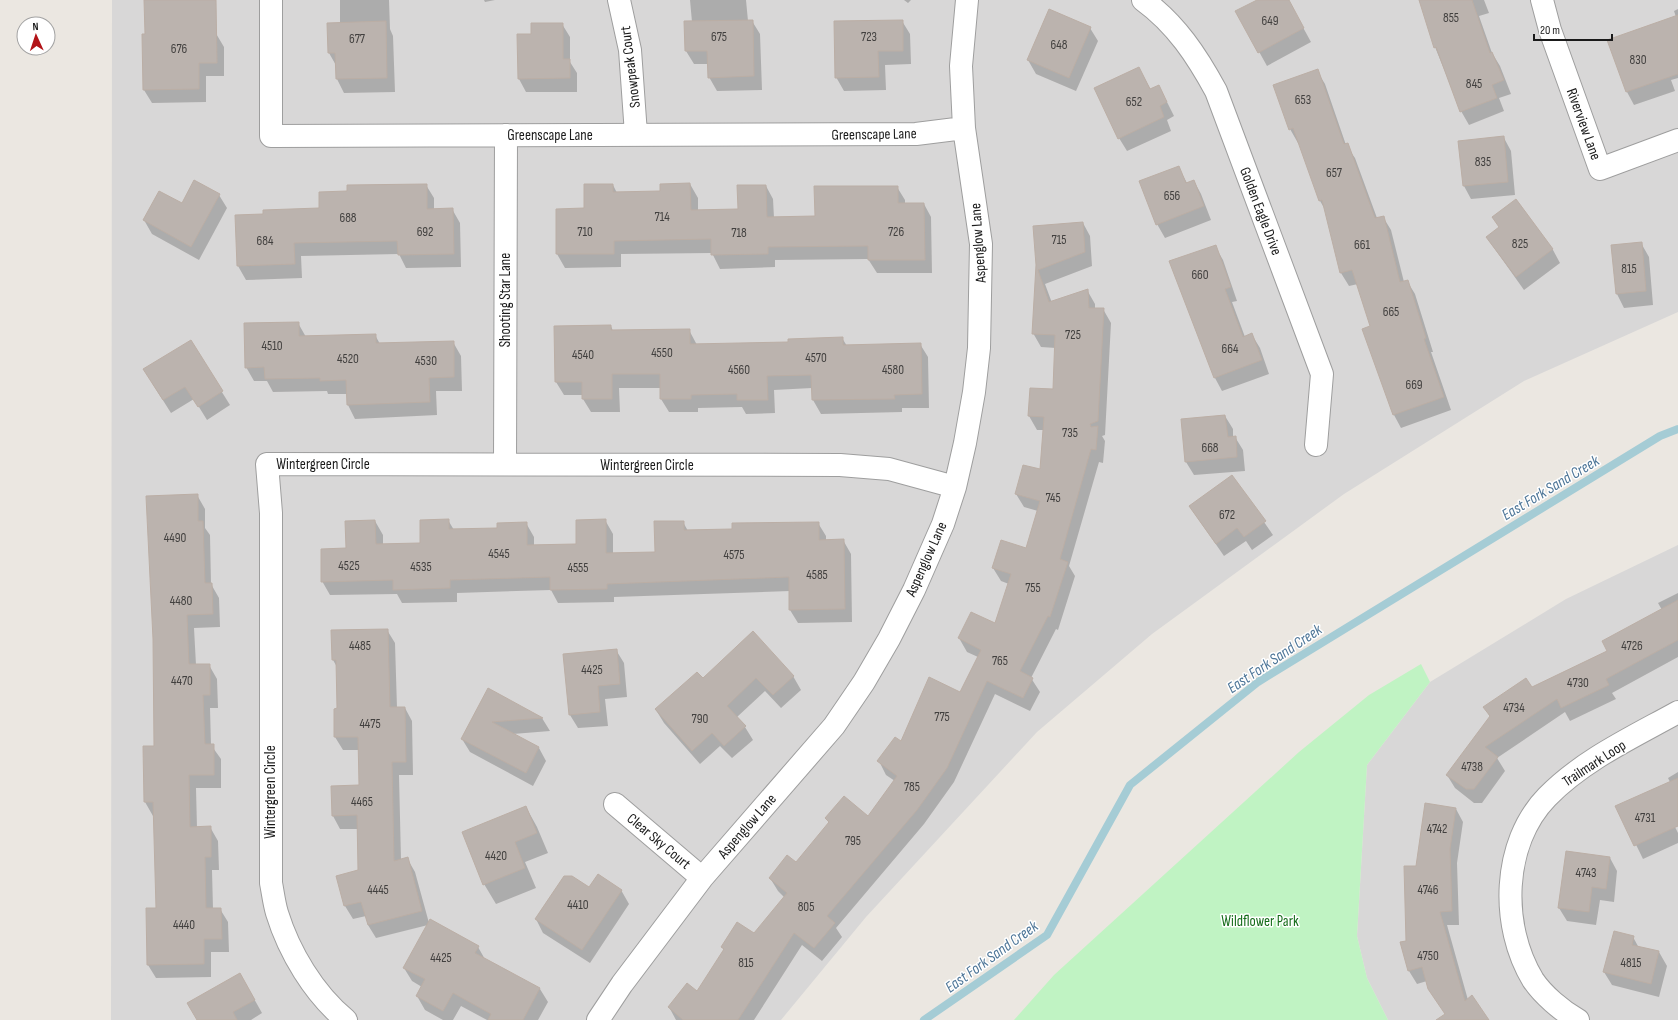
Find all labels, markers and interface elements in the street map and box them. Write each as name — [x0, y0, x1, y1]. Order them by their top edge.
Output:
house number: 855 — [1443, 10, 1459, 26]
house number: 649 — [1261, 13, 1279, 29]
north arrow — [16, 16, 56, 56]
scale bar — [1534, 16, 1612, 42]
text: N — [32, 20, 39, 33]
text: 20 m — [1540, 23, 1560, 38]
street label: Snowpeak Court — [616, 25, 645, 109]
house number: 675 — [711, 29, 727, 45]
house number: 723 — [861, 29, 877, 45]
house number: 677 — [349, 31, 366, 47]
house number: 648 — [1050, 37, 1068, 53]
house number: 676 — [171, 41, 188, 57]
house number: 830 — [1630, 52, 1647, 68]
house number: 845 — [1466, 76, 1482, 92]
street label: Riverview Lane — [1562, 86, 1605, 163]
house number: 653 — [1295, 92, 1311, 108]
house number: 652 — [1126, 94, 1142, 110]
street label: Greenscape Lane — [831, 124, 917, 145]
street label: Greenscape Lane — [507, 126, 593, 145]
house number: 835 — [1475, 154, 1491, 170]
street label: Golden Eagle Drive — [1235, 164, 1286, 258]
house number: 657 — [1326, 165, 1343, 181]
house number: 656 — [1164, 188, 1181, 204]
street label: Aspenglow Lane — [966, 202, 991, 285]
house number: 714 — [654, 209, 670, 225]
house number: 688 — [339, 210, 357, 226]
house number: 692 — [417, 224, 433, 240]
house number: 710 — [577, 224, 593, 240]
house number: 726 — [888, 224, 904, 240]
house number: 718 — [731, 225, 747, 241]
house number: 715 — [1051, 232, 1067, 248]
house number: 684 — [256, 233, 274, 249]
house number: 825 — [1512, 236, 1528, 252]
house number: 661 — [1354, 237, 1370, 253]
street label: Shooting Star Lane — [496, 253, 515, 347]
house number: 815 — [1621, 261, 1637, 277]
house number: 660 — [1191, 267, 1209, 283]
house number: 665 — [1383, 304, 1399, 320]
house number: 725 — [1065, 327, 1081, 343]
house number: 4510 — [261, 338, 283, 354]
house number: 664 — [1221, 341, 1239, 357]
house number: 4550 — [651, 345, 673, 361]
house number: 4540 — [572, 347, 594, 363]
house number: 4570 — [805, 350, 827, 366]
house number: 4520 — [337, 351, 359, 367]
house number: 4530 — [415, 353, 437, 369]
house number: 4560 — [728, 362, 750, 378]
house number: 4580 — [882, 362, 904, 378]
house number: 669 — [1405, 377, 1423, 393]
house number: 735 — [1062, 425, 1078, 441]
house number: 668 — [1201, 440, 1219, 456]
water label: East Fork Sand Creek — [1499, 451, 1604, 525]
street label: Wintergreen Circle — [276, 455, 370, 474]
street label: Wintergreen Circle — [600, 456, 694, 475]
house number: 745 — [1045, 490, 1061, 506]
house number: 672 — [1219, 507, 1235, 523]
street label: Aspenglow Lane — [901, 519, 951, 601]
house number: 4490 — [164, 530, 186, 546]
house number: 4545 — [488, 546, 510, 562]
house number: 4575 — [723, 547, 745, 563]
house number: 4525 — [338, 558, 360, 574]
house number: 4535 — [410, 559, 432, 575]
house number: 4555 — [567, 560, 589, 576]
house number: 4585 — [806, 567, 828, 583]
house number: 755 — [1025, 580, 1041, 596]
house number: 4480 — [170, 593, 192, 609]
water label: East Fork Sand Creek — [1224, 620, 1327, 698]
house number: 4485 — [349, 638, 371, 654]
house number: 4726 — [1621, 638, 1643, 654]
house number: 765 — [992, 653, 1008, 669]
house number: 4425 — [581, 662, 603, 678]
house number: 4470 — [171, 673, 193, 689]
house number: 4730 — [1567, 675, 1589, 691]
house number: 4734 — [1503, 700, 1525, 716]
house number: 775 — [934, 709, 950, 725]
house number: 790 — [692, 711, 709, 727]
house number: 4475 — [359, 716, 381, 732]
street label: Trailmark Loop — [1559, 736, 1630, 791]
street label: Wintergreen Circle — [261, 745, 280, 839]
house number: 4738 — [1461, 759, 1483, 775]
house number: 785 — [904, 779, 920, 795]
street label: Aspenglow Lane — [713, 790, 781, 864]
house number: 4465 — [351, 794, 373, 810]
street label: Clear Sky Court — [623, 809, 695, 874]
house number: 4731 — [1635, 810, 1656, 826]
house number: 4742 — [1427, 821, 1447, 837]
house number: 795 — [845, 833, 861, 849]
house number: 4420 — [485, 848, 507, 864]
house number: 4743 — [1576, 865, 1596, 881]
house number: 4445 — [367, 882, 389, 898]
house number: 4746 — [1418, 882, 1439, 898]
house number: 4410 — [567, 897, 589, 913]
house number: 805 — [798, 899, 814, 915]
park label: Wildflower Park — [1221, 912, 1299, 931]
house number: 4440 — [173, 917, 195, 933]
water label: East Fork Sand Creek — [942, 917, 1043, 997]
house number: 4750 — [1417, 948, 1439, 964]
house number: 4425 — [430, 950, 452, 966]
house number: 815 — [738, 955, 754, 971]
house number: 4815 — [1621, 955, 1641, 971]

